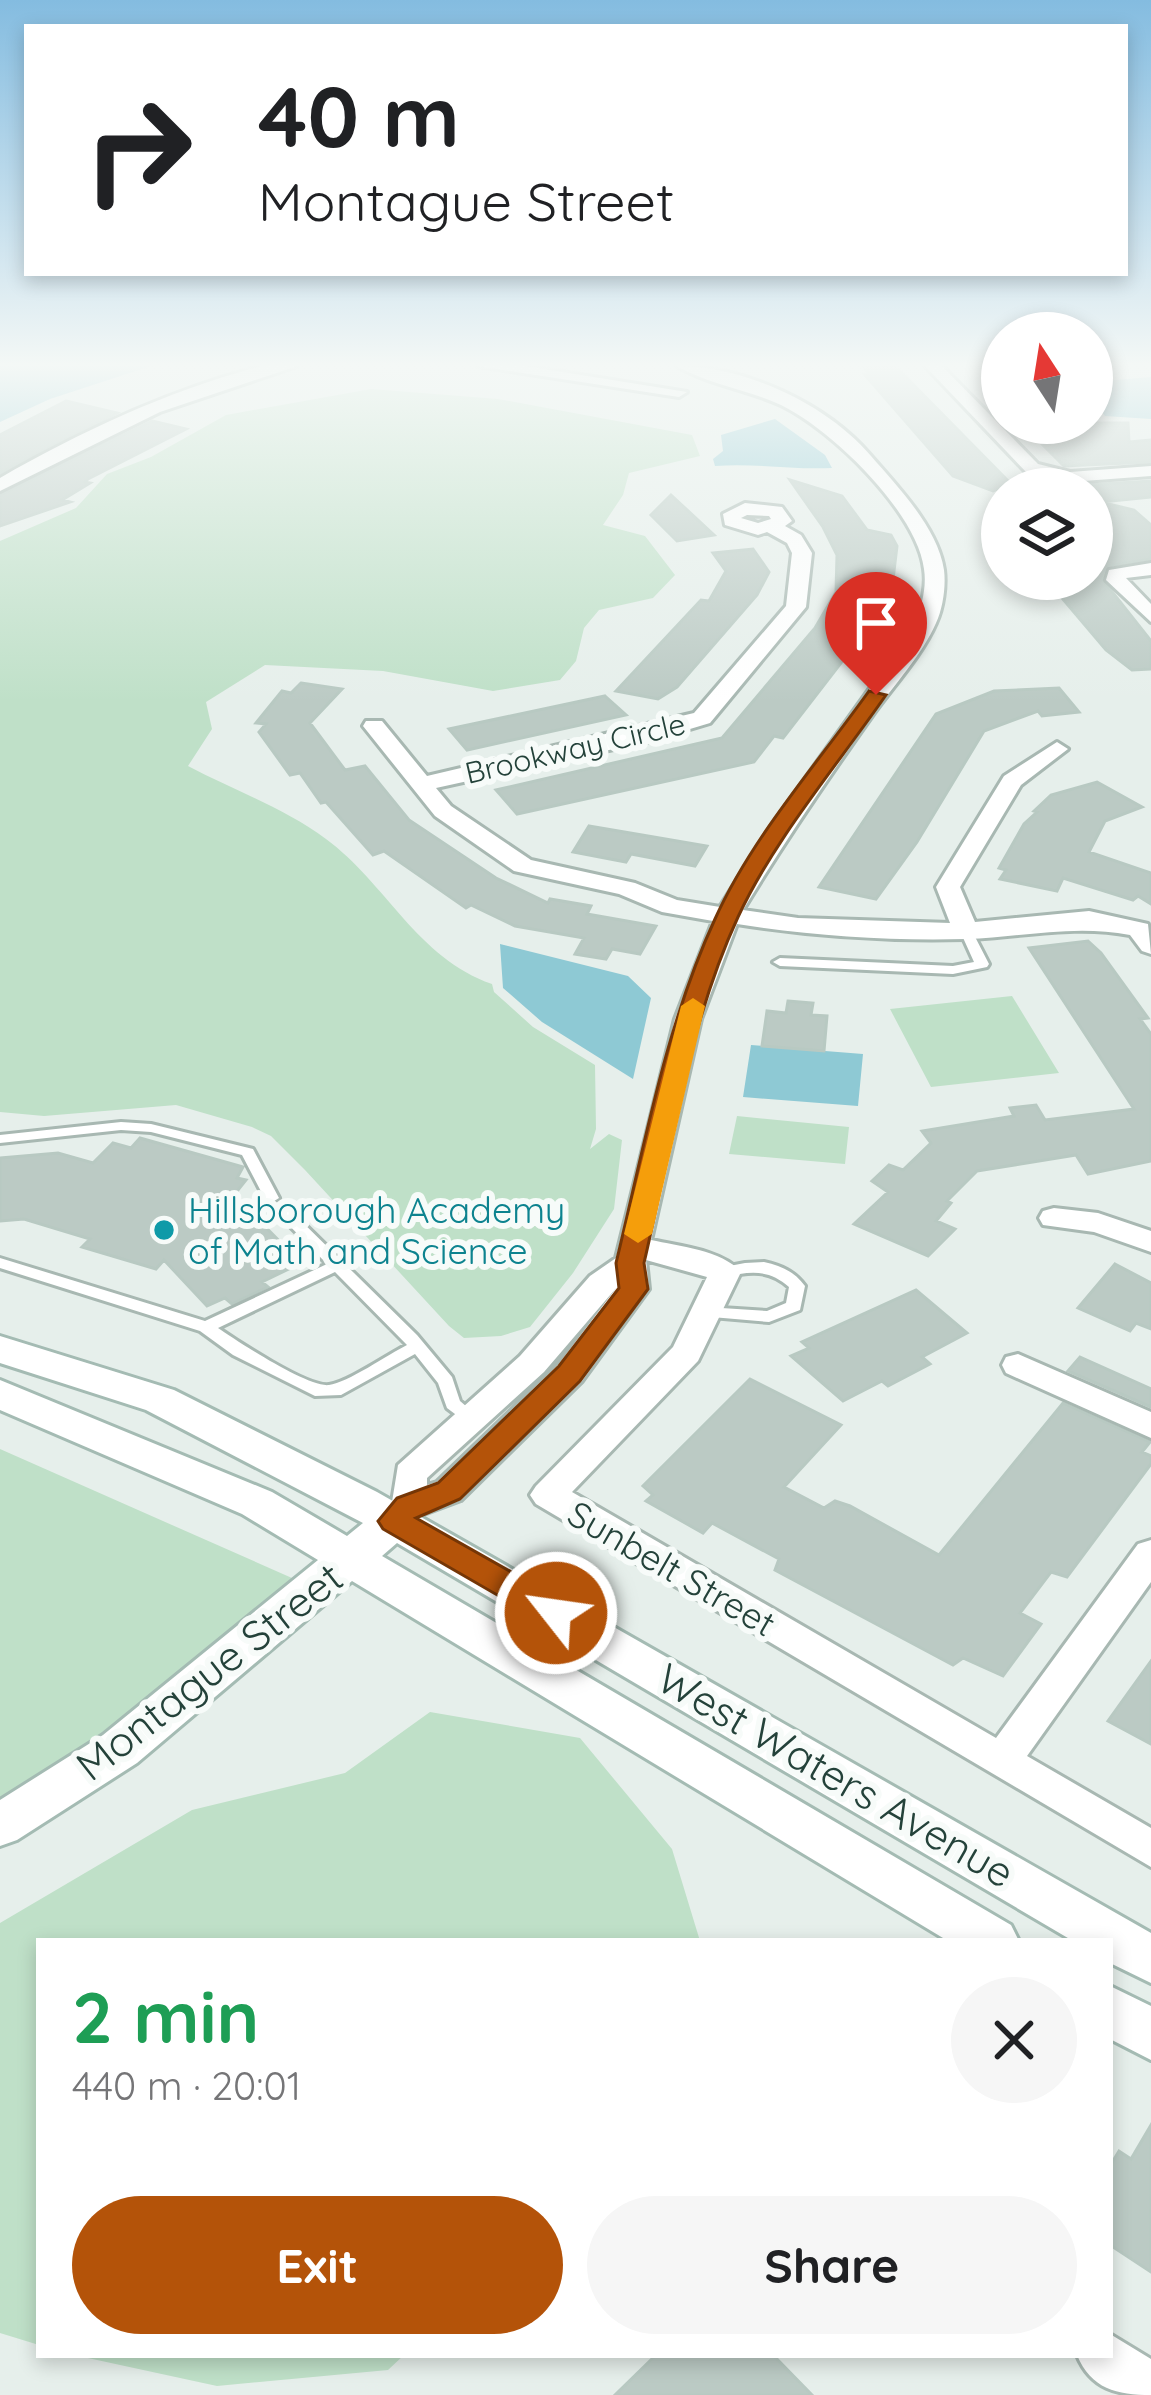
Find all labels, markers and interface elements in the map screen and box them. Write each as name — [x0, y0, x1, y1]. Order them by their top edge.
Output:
text: 40 m — [258, 63, 460, 168]
icon: right — [60, 72, 216, 228]
text: Montague Street — [258, 167, 674, 235]
north arrow — [981, 312, 1113, 444]
map controls — [981, 312, 1113, 600]
button: layers — [981, 468, 1113, 600]
pin — [825, 572, 927, 695]
icon: arrive — [843, 590, 909, 656]
street label: Brookway Circle — [461, 704, 689, 792]
place label: Hillsborough Academy of Math and Science — [188, 1187, 565, 1273]
marker: Hillsborough Academy of Math and Science — [151, 1217, 177, 1243]
street label: Sunbelt Street — [560, 1490, 784, 1646]
street label: Montague Street — [65, 1550, 353, 1792]
position arrow — [493, 1550, 619, 1676]
street label: West Waters Avenue — [648, 1651, 1024, 1899]
text: 2 min — [72, 1971, 259, 2061]
button: close — [951, 1977, 1077, 2103]
text: 440 m · 20:01 — [72, 2061, 301, 2110]
button: Exit — [72, 2196, 563, 2334]
button: Share — [587, 2196, 1077, 2334]

